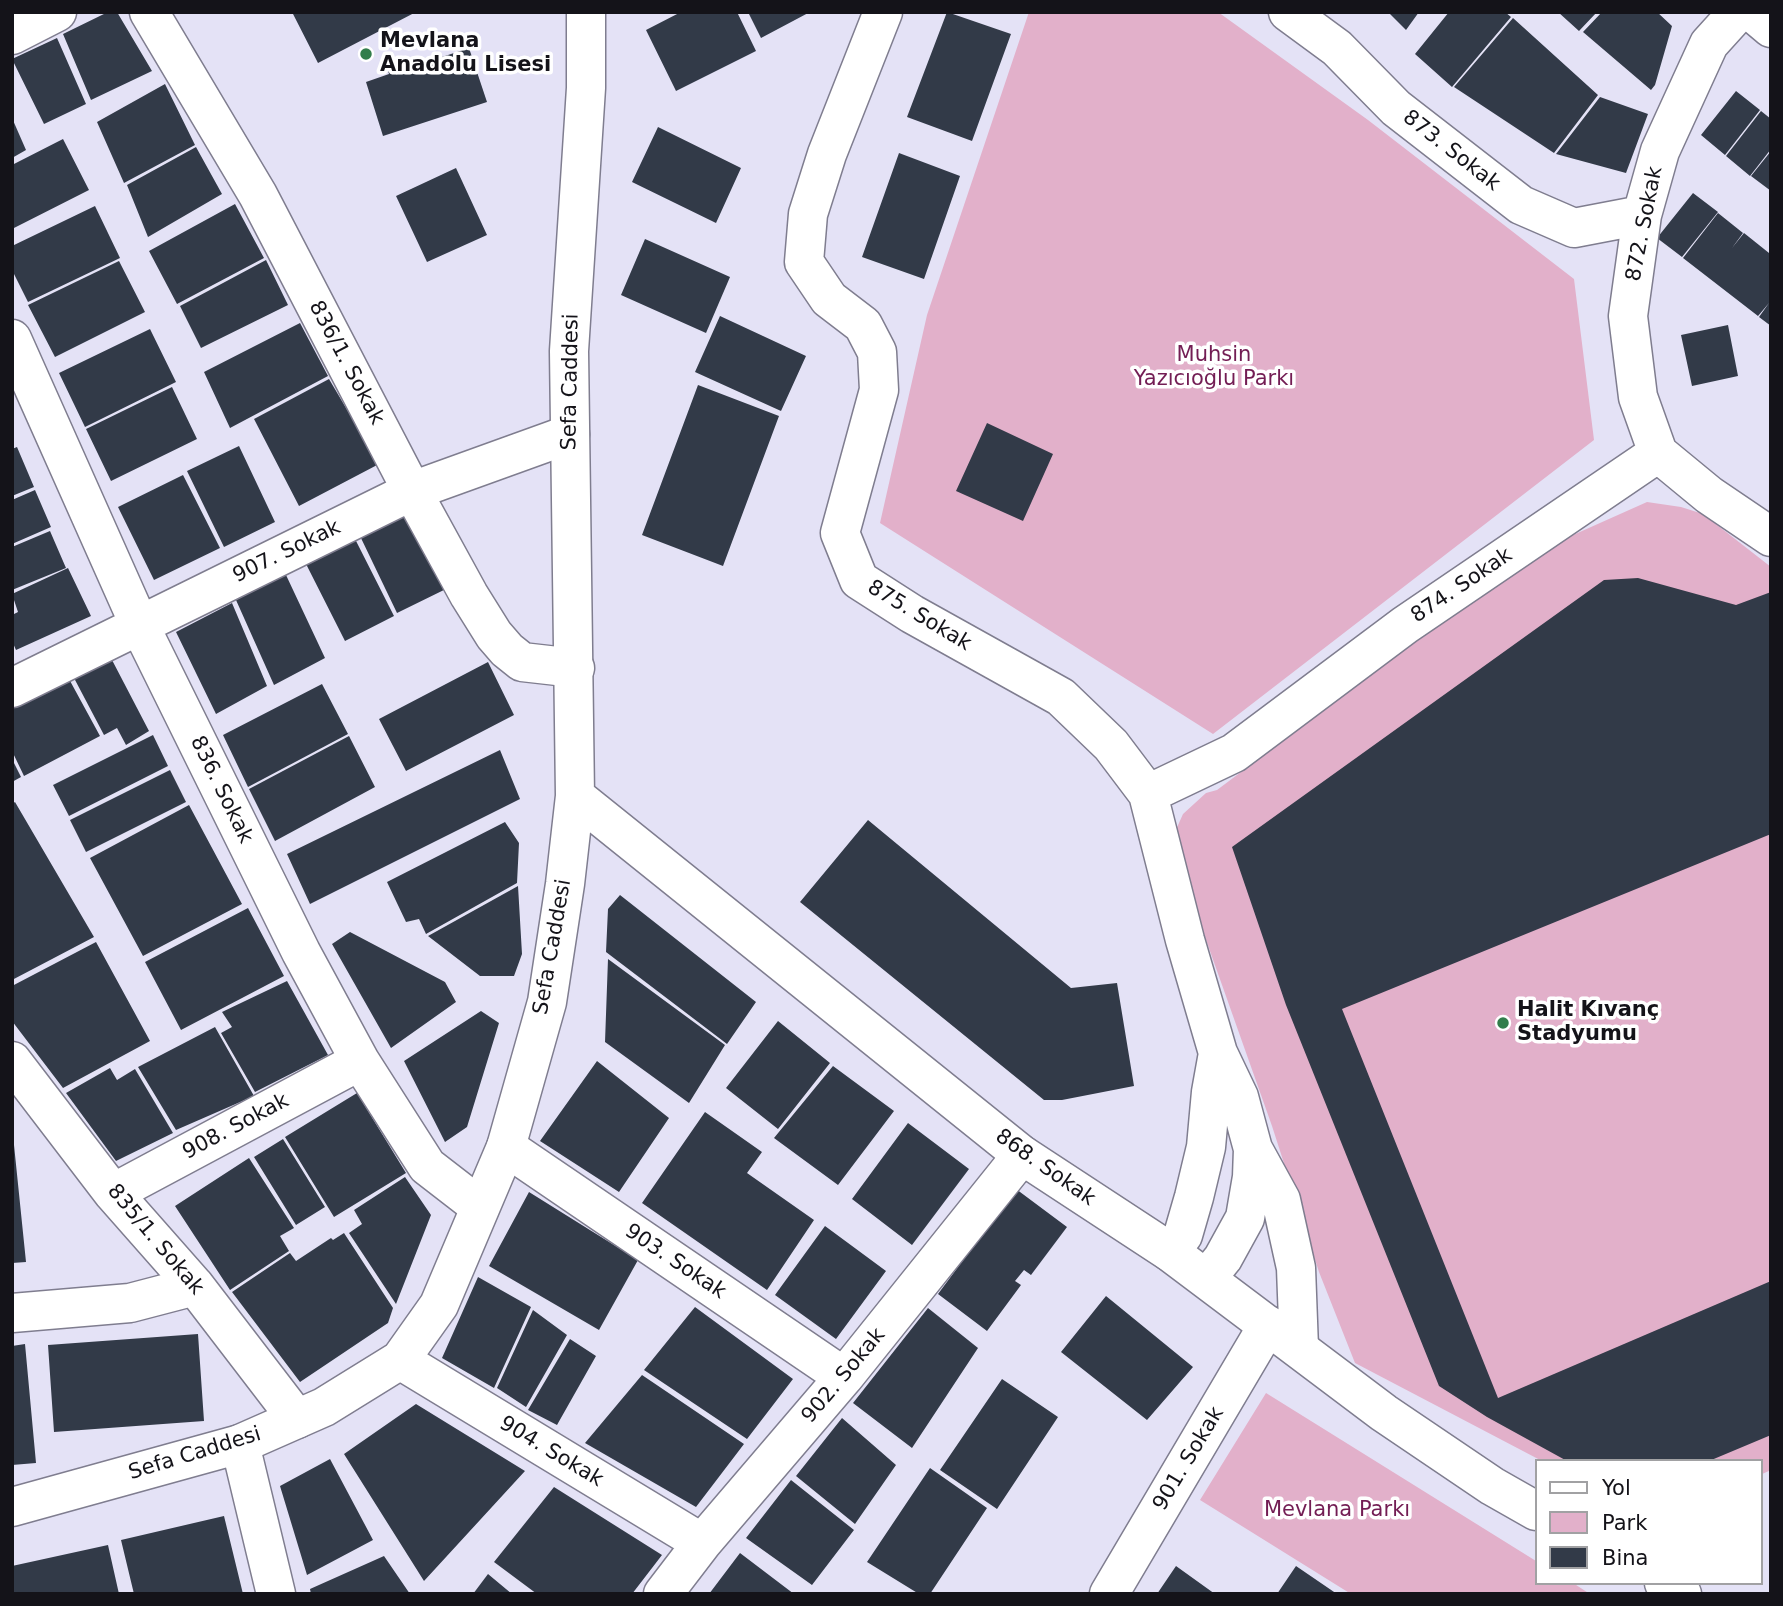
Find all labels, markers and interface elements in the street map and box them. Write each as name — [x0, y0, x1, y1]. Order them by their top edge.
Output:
place label: Mevlana Anadolu Lisesi — [380, 29, 551, 79]
marker: Mevlana Anadolu Lisesi — [358, 46, 374, 62]
street label: 873. Sokak — [1397, 105, 1505, 197]
street label: 872. Sokak — [1622, 164, 1668, 284]
street label: 836/1. Sokak — [303, 297, 389, 429]
street label: Sefa Caddesi — [557, 313, 585, 451]
park label: Muhsin Yazıcıoğlu Parkı — [1134, 343, 1294, 393]
street label: 907. Sokak — [229, 515, 345, 589]
street label: 874. Sokak — [1407, 543, 1517, 629]
street label: 875. Sokak — [863, 575, 975, 657]
street label: 836. Sokak — [184, 732, 258, 848]
street label: Sefa Caddesi — [529, 877, 577, 1017]
place label: Halit Kıvanç Stadyumu — [1517, 998, 1659, 1048]
marker: Halit Kıvanç Stadyumu — [1495, 1015, 1511, 1031]
street label: 908. Sokak — [179, 1089, 293, 1165]
street label: 868. Sokak — [990, 1124, 1100, 1212]
street label: 835/1. Sokak — [101, 1179, 209, 1301]
street label: 903. Sokak — [620, 1219, 730, 1305]
street label: 902. Sokak — [797, 1323, 891, 1429]
street label: 901. Sokak — [1148, 1403, 1230, 1515]
street label: 904. Sokak — [495, 1411, 607, 1493]
street label: Sefa Caddesi — [126, 1422, 264, 1486]
legend — [1534, 1459, 1762, 1585]
text: Yol — [1602, 1476, 1631, 1500]
park label: Mevlana Parkı — [1264, 1498, 1410, 1524]
text: Park — [1602, 1511, 1647, 1535]
text: Bina — [1602, 1546, 1648, 1570]

